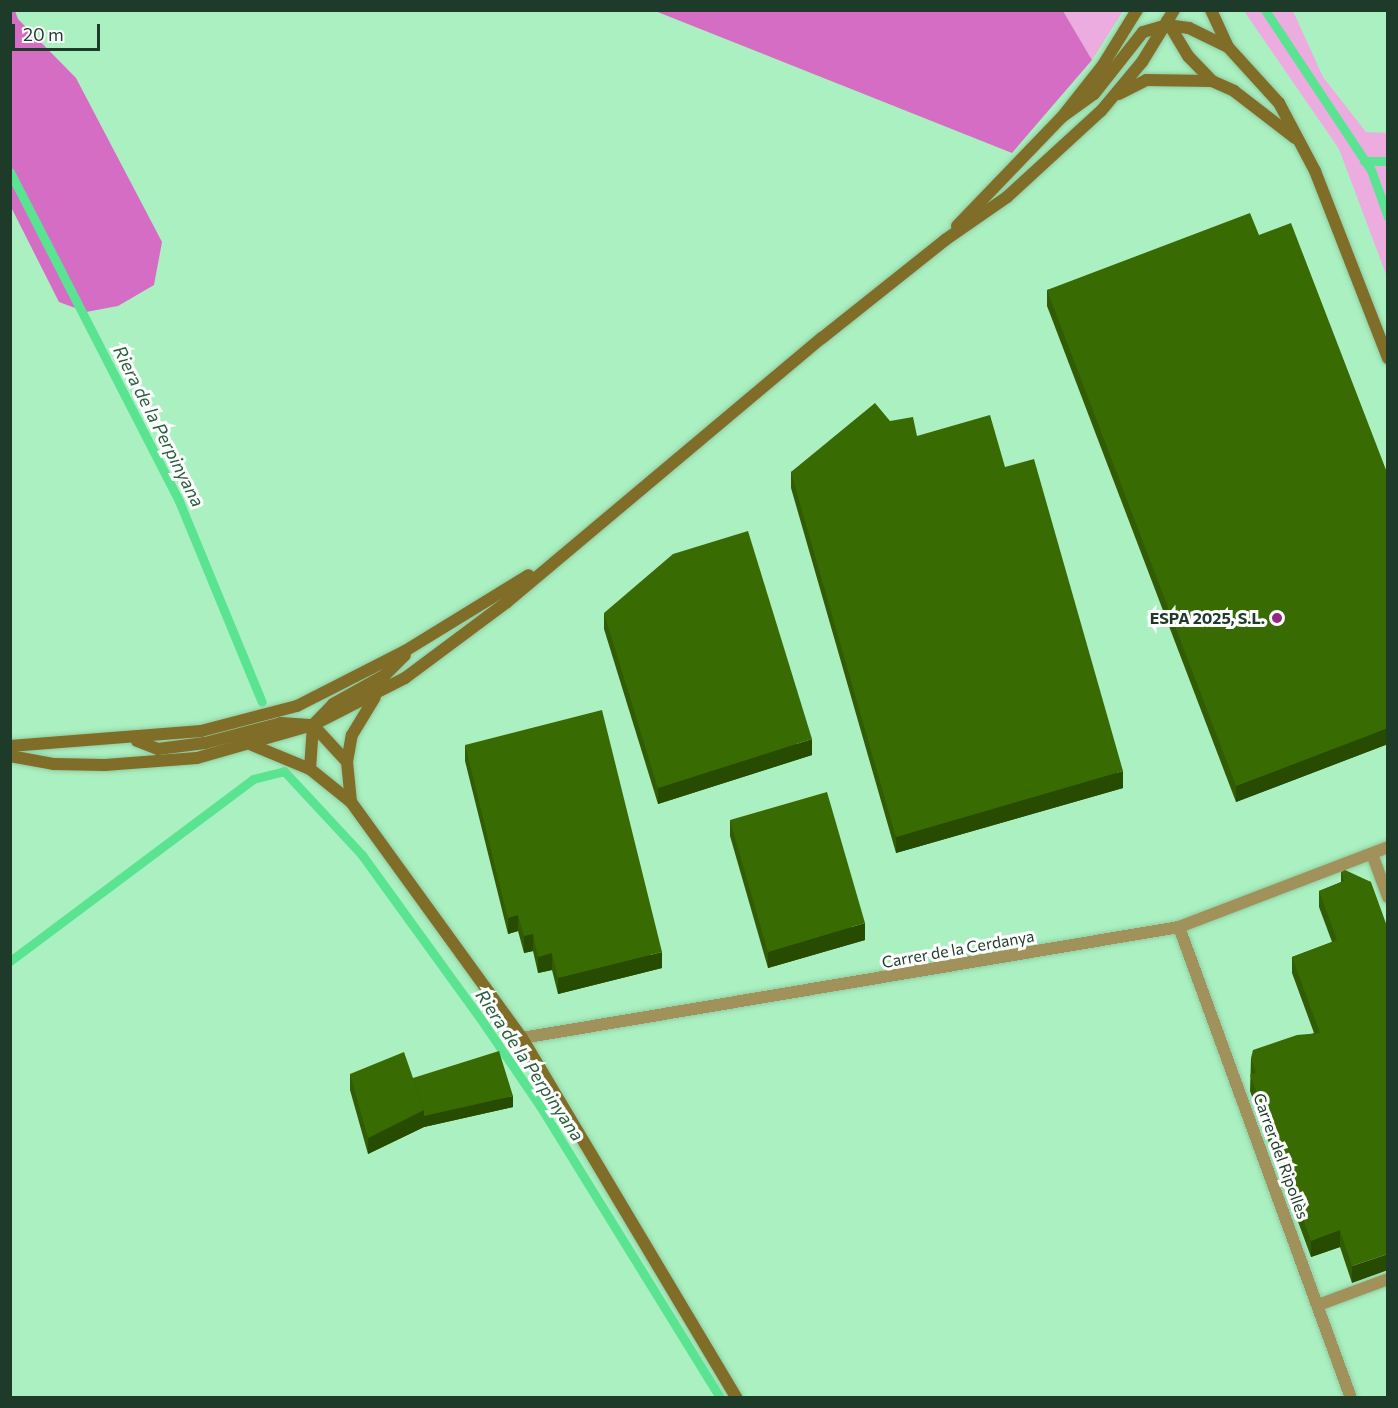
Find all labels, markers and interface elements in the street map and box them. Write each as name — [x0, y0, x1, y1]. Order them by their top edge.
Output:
scale bar — [15, 12, 104, 50]
text: 20 m — [23, 23, 64, 45]
water label: Riera de la Perpinyana — [109, 342, 209, 510]
place label: ESPA 2025, S.L. — [1150, 608, 1265, 628]
marker: ESPA 2025, S.L. — [1270, 611, 1284, 625]
street label: Carrer de la Cerdanya — [880, 926, 1036, 972]
water label: Riera de la Perpinyana — [471, 985, 589, 1145]
street label: Carrer del Ripollès — [1249, 1091, 1313, 1221]

